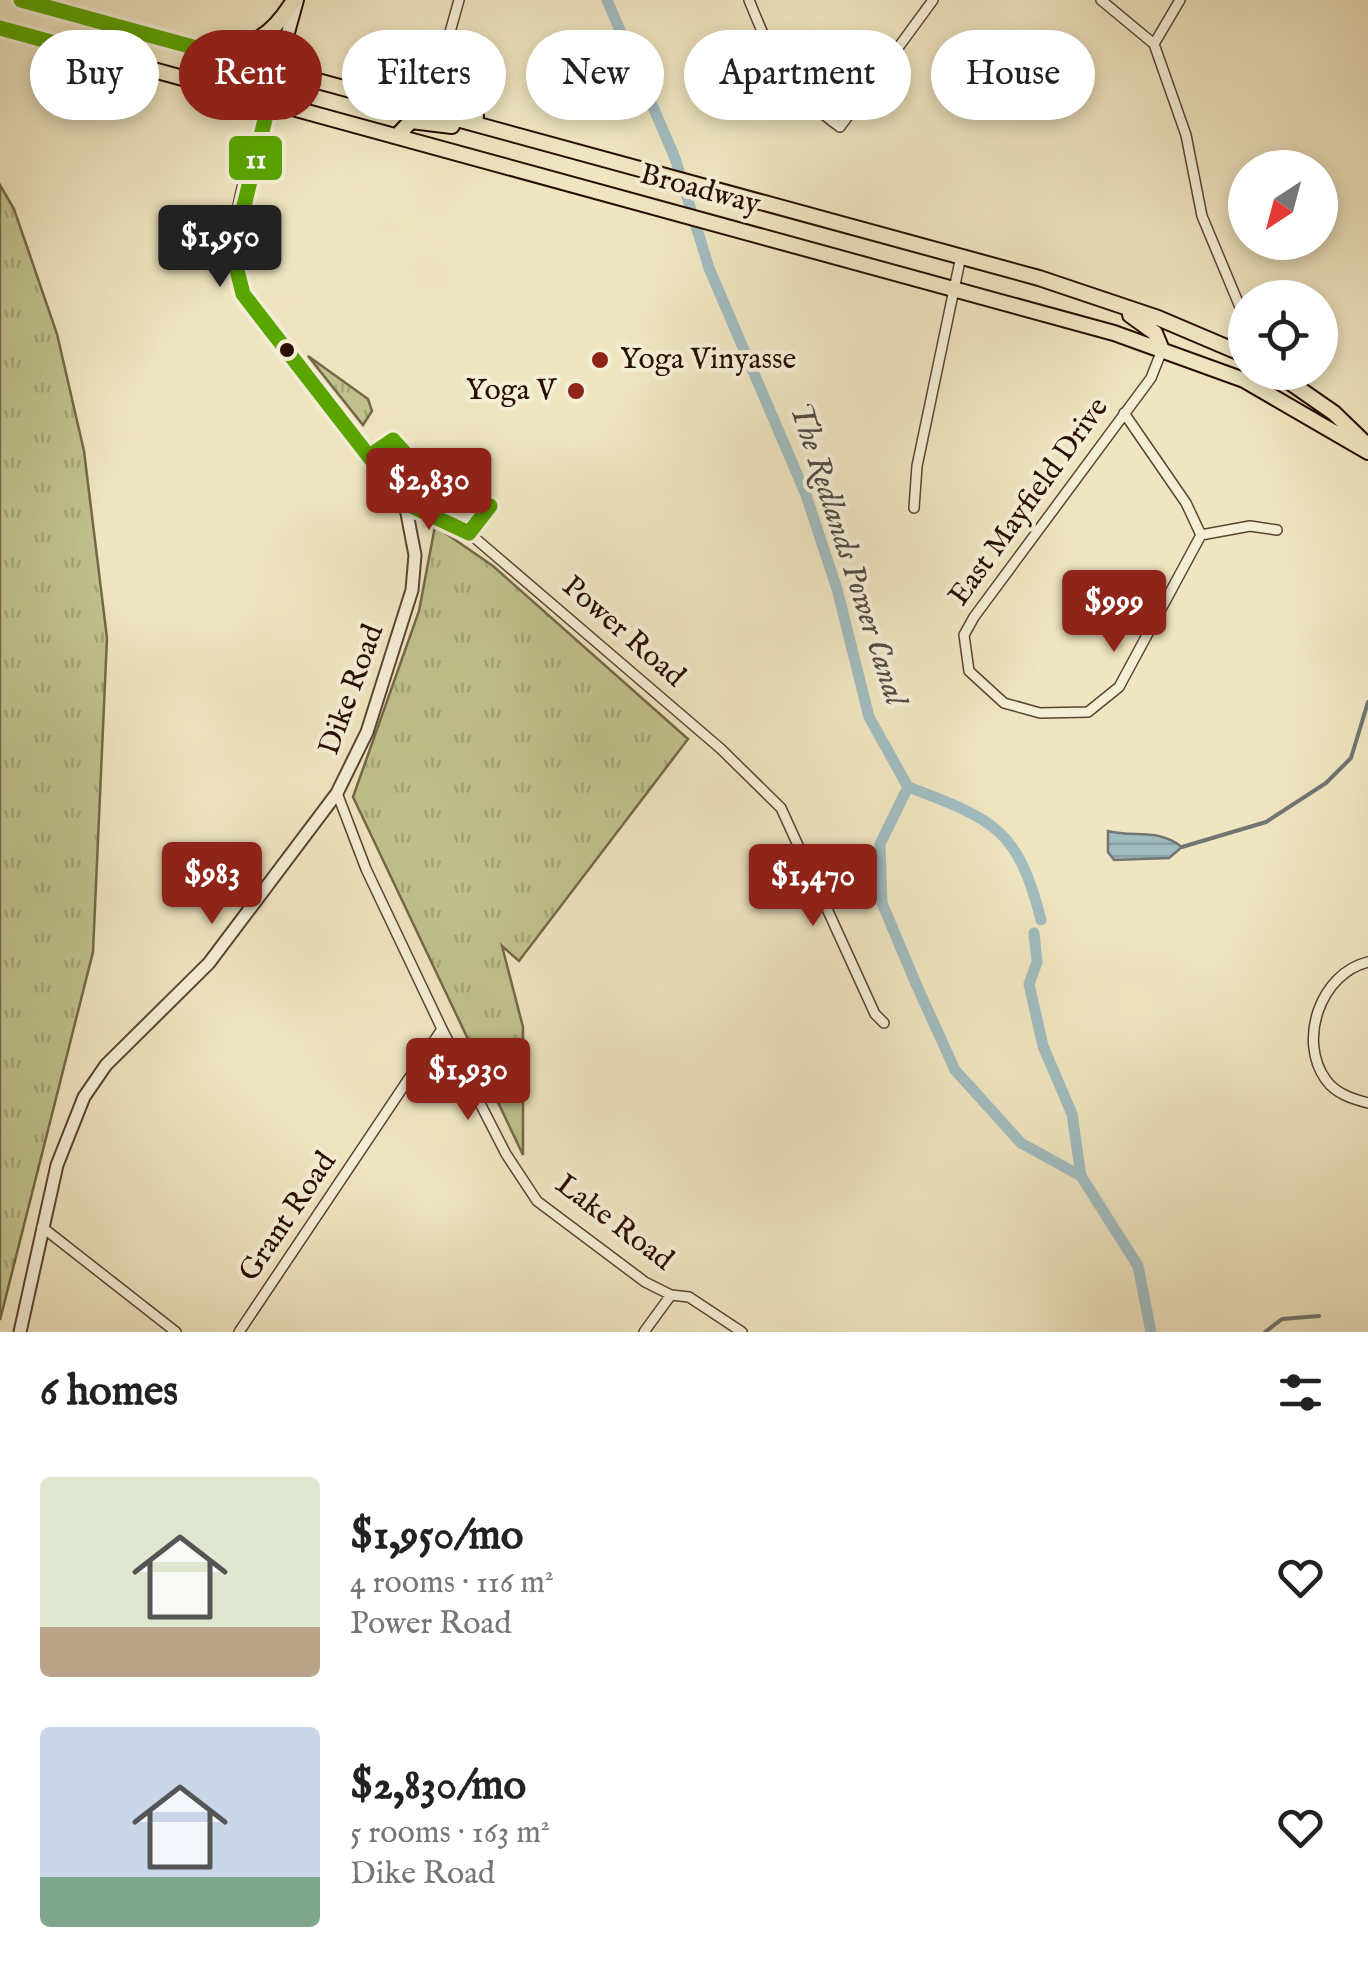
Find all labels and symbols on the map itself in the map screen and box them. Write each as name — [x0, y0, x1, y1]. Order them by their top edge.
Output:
line badge: 11 — [227, 134, 284, 182]
text: 11 — [246, 143, 266, 178]
north arrow — [1228, 150, 1338, 260]
street label: Broadway — [636, 156, 764, 224]
pin: $1,950 — [139, 205, 301, 290]
unlabelled marker — [277, 340, 297, 360]
place label: Yoga Vinyasse — [620, 341, 796, 379]
marker: Yoga Vinyasse — [589, 349, 611, 371]
place label: Yoga V — [466, 372, 557, 410]
marker: Yoga V — [565, 380, 587, 402]
street label: East Mayfield Drive — [941, 390, 1117, 614]
water label: The Redlands Power Canal — [779, 397, 916, 713]
pin: $2,830 — [348, 448, 510, 533]
street label: Power Road — [553, 568, 693, 697]
pin: $999 — [1055, 570, 1173, 655]
street label: Dike Road — [311, 619, 393, 760]
pin: $983 — [153, 842, 271, 927]
pin: $1,470 — [732, 844, 894, 929]
pin: $1,930 — [387, 1038, 549, 1123]
street label: Grant Road — [231, 1144, 346, 1289]
street label: Lake Road — [547, 1166, 681, 1280]

